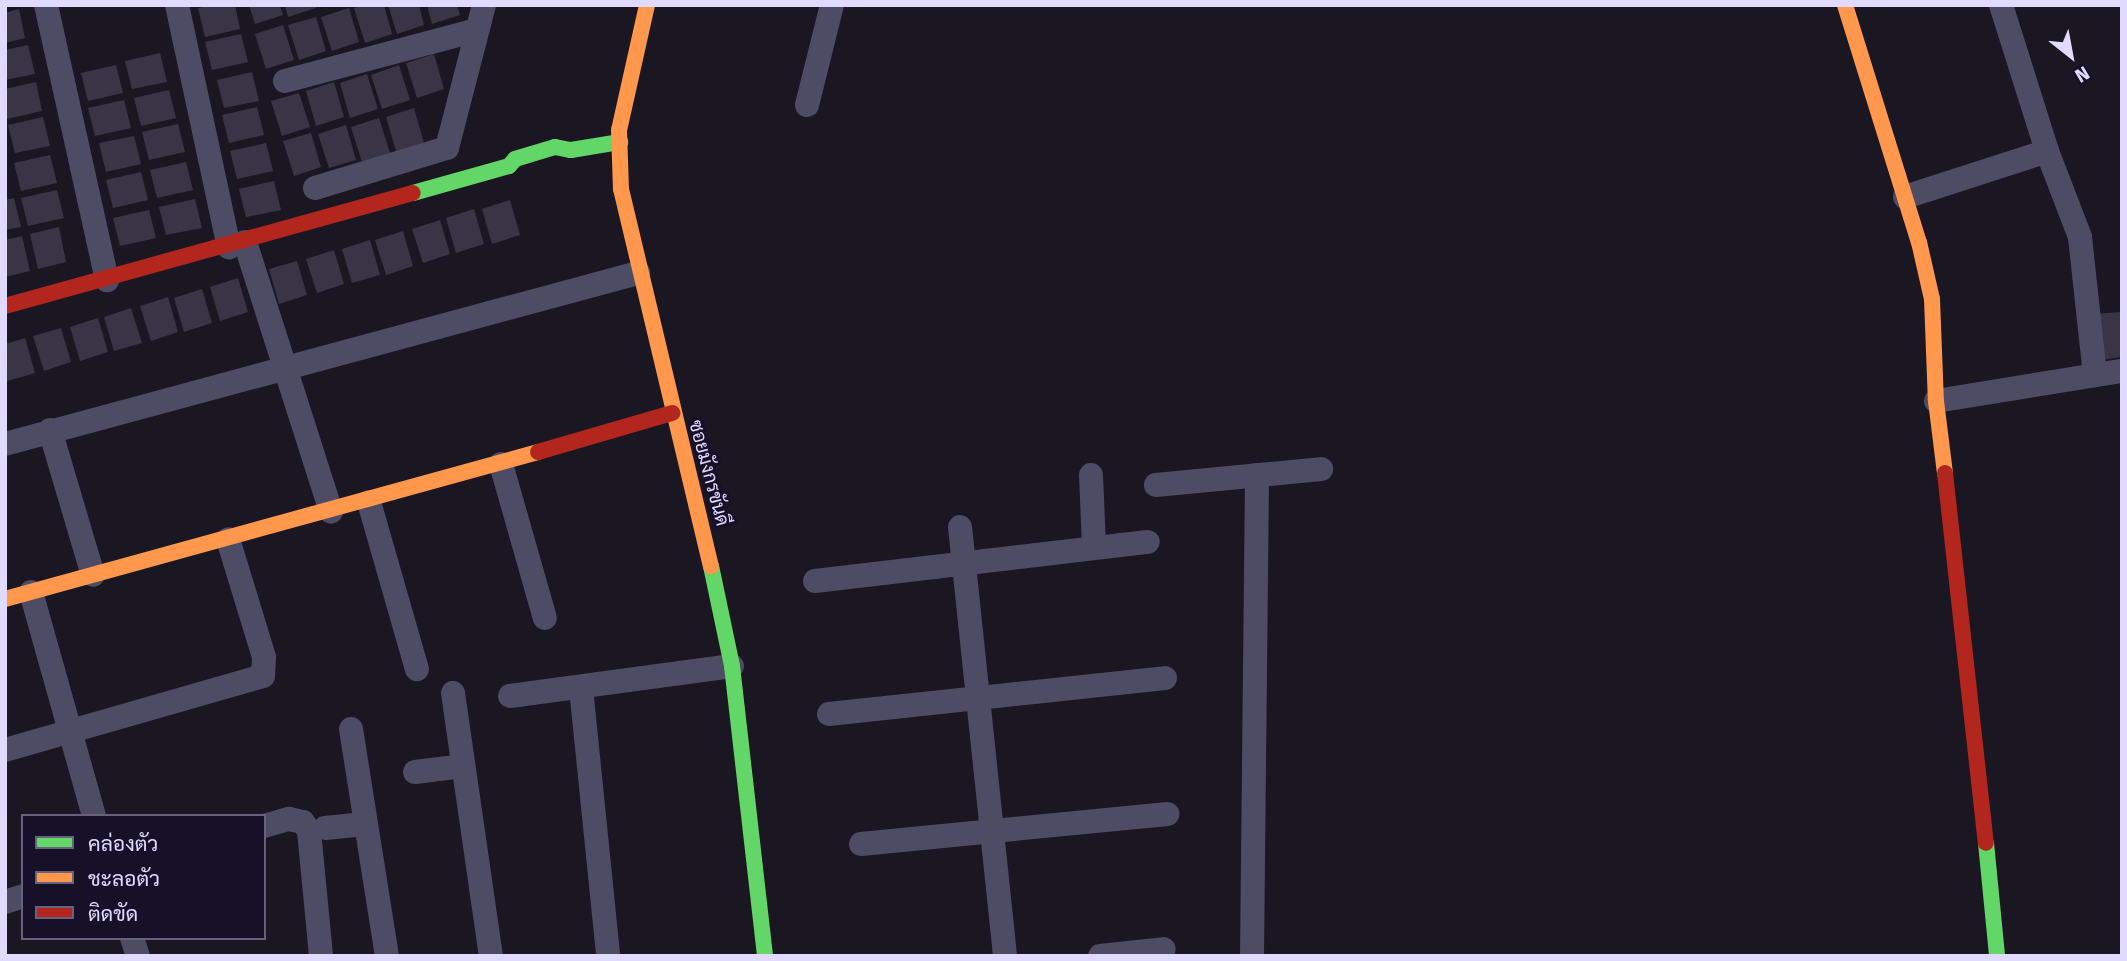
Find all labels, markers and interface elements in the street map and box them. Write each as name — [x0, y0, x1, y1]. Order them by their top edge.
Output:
north arrow — [2036, 21, 2106, 91]
text: N — [2071, 61, 2093, 88]
street label: ซอยมังกรขันดี — [684, 418, 734, 528]
legend — [21, 814, 266, 940]
text: คล่องตัว — [88, 831, 158, 857]
text: ชะลอตัว — [88, 866, 160, 892]
text: ติดขัด — [88, 901, 138, 927]

